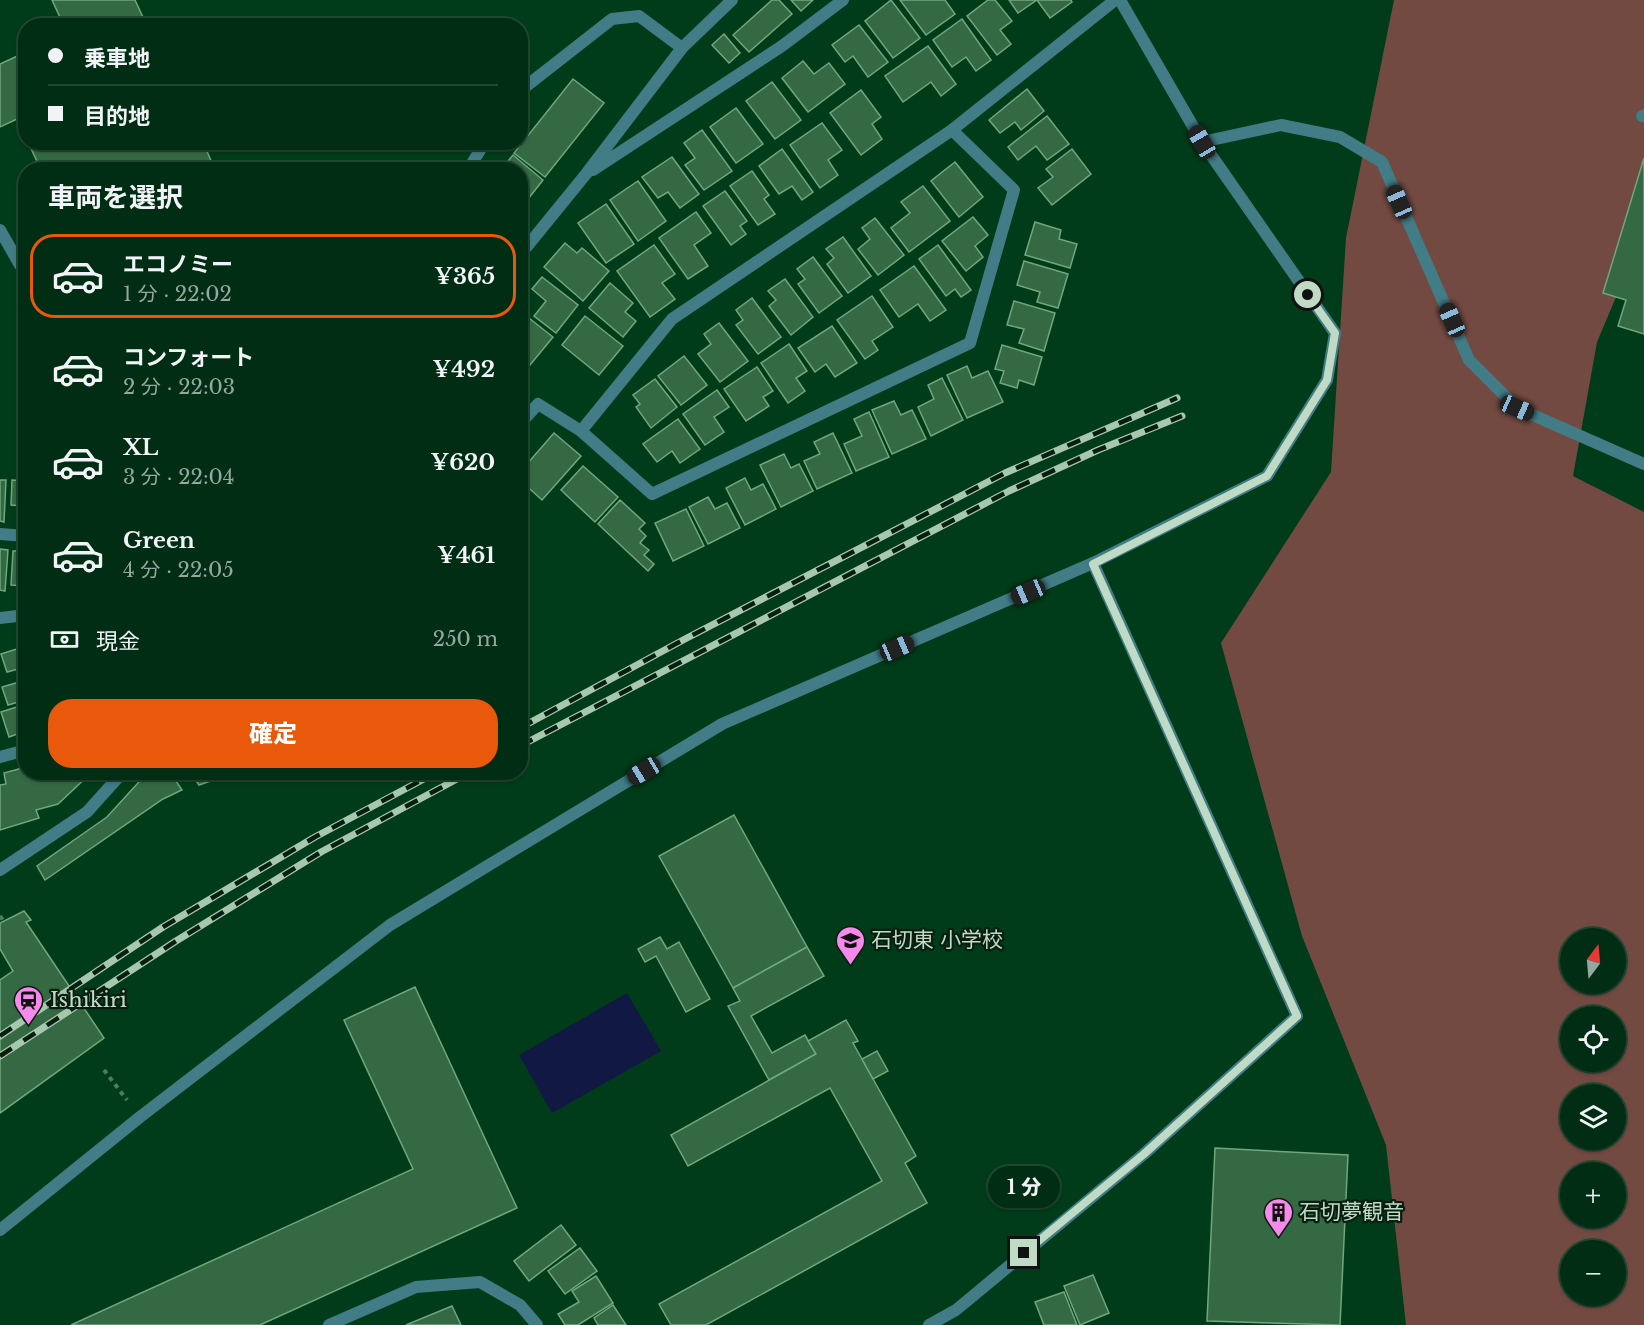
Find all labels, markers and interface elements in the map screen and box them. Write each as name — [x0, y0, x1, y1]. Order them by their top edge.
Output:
text: 乗車地 — [84, 45, 150, 72]
text: 目的地 — [84, 103, 150, 130]
car — [1185, 122, 1219, 162]
text: 車両を選択 — [48, 181, 183, 214]
car — [1383, 182, 1415, 222]
icon: car — [51, 249, 105, 303]
text: エコノミー — [123, 251, 233, 278]
text: ¥365 — [434, 263, 495, 290]
route start — [1294, 281, 1321, 308]
text: 1 分 · 22:02 — [123, 282, 232, 306]
car — [1436, 300, 1468, 340]
icon: car — [51, 342, 105, 396]
text: コンフォート — [123, 344, 254, 371]
text: ¥492 — [433, 356, 495, 383]
text: 2 分 · 22:03 — [123, 375, 235, 399]
car — [1497, 392, 1537, 424]
text: XL — [123, 434, 158, 461]
icon: car — [51, 435, 105, 489]
text: ¥620 — [431, 449, 495, 476]
text: 3 分 · 22:04 — [123, 465, 235, 489]
text: Green — [123, 527, 195, 554]
icon: car — [51, 528, 105, 582]
text: ¥461 — [437, 542, 495, 569]
text: 4 分 · 22:05 — [123, 558, 234, 582]
car — [1008, 577, 1048, 607]
icon: cash — [48, 623, 81, 656]
text: 250 m — [433, 627, 498, 651]
text: 現金 — [96, 628, 140, 655]
car — [877, 633, 917, 663]
button: 確定 — [48, 699, 498, 768]
car — [624, 754, 664, 788]
school or university icon: 石切東 小学校 — [834, 924, 866, 966]
place label: 石切東 小学校 — [871, 927, 1003, 953]
north arrow — [1560, 928, 1626, 994]
map controls — [1560, 928, 1626, 1306]
station icon: Ishikiri — [13, 984, 45, 1026]
place label: Ishikiri — [50, 987, 127, 1013]
button: locate — [1560, 1006, 1626, 1072]
button: layers — [1560, 1084, 1626, 1150]
button: + — [1560, 1162, 1626, 1228]
callout: 1 分 — [988, 1166, 1060, 1208]
text: 1 分 — [1007, 1175, 1041, 1199]
building icon: 石切夢観音 — [1262, 1196, 1294, 1238]
place label: 石切夢観音 — [1299, 1199, 1404, 1225]
route end — [1010, 1239, 1037, 1266]
button: − — [1560, 1240, 1626, 1306]

